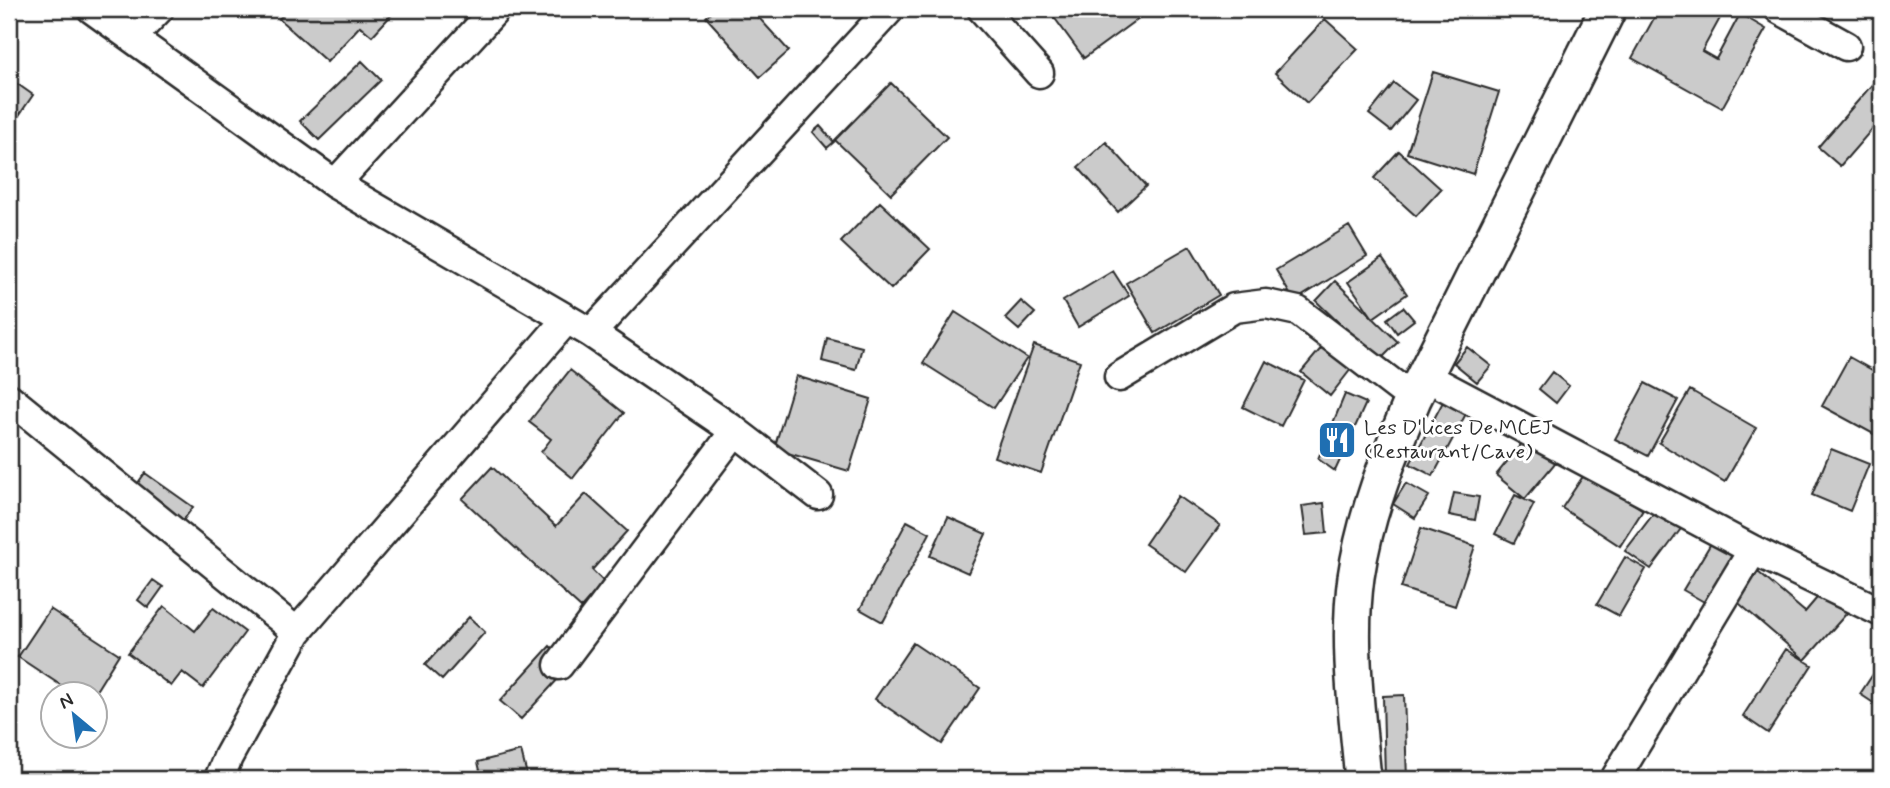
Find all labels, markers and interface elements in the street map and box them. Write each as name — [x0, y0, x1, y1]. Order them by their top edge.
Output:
place label: Les D'lices De MCEJ (Restaurant/Cave) — [1364, 414, 1553, 466]
restaurant icon: Les D'lices De MCEJ (Restaurant/Cave) — [1316, 419, 1358, 461]
north arrow — [38, 680, 108, 750]
text: N — [55, 687, 78, 715]

